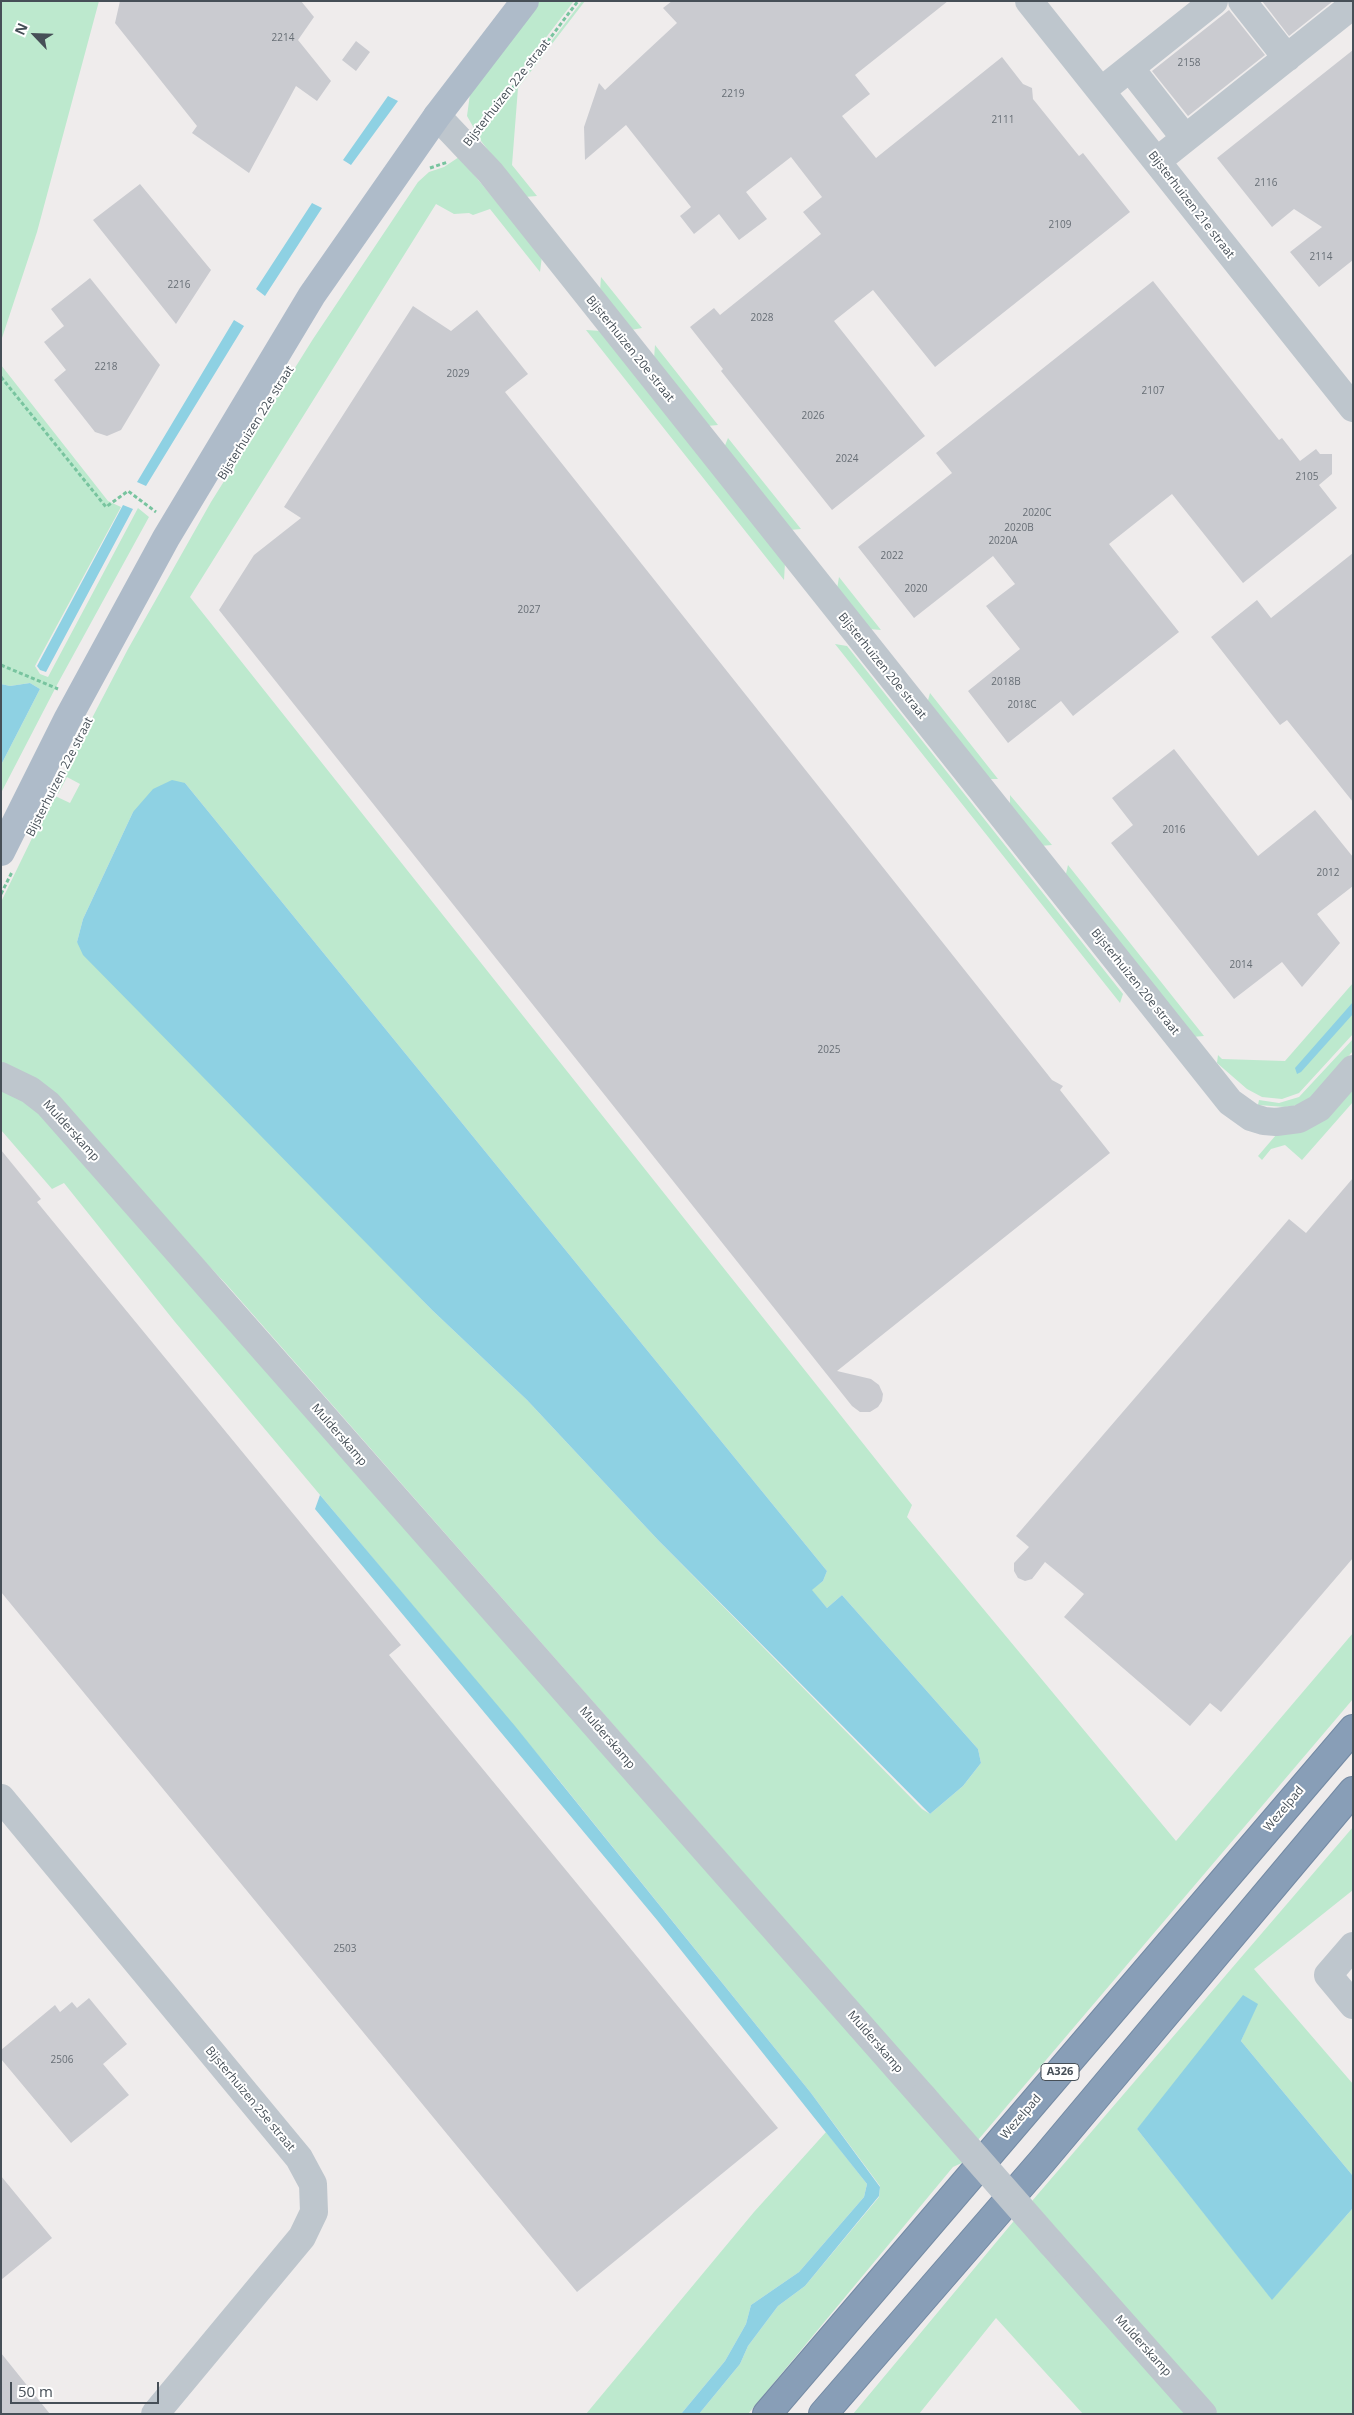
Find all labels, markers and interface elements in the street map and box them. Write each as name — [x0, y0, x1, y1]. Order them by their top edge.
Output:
north arrow — [10, 10, 60, 60]
text: N — [10, 20, 32, 38]
house number: 2214 — [272, 32, 294, 44]
street label: Bijsterhuizen 22e straat — [461, 37, 553, 149]
house number: 2158 — [1178, 57, 1200, 69]
house number: 2219 — [722, 88, 744, 100]
house number: 2111 — [992, 114, 1014, 126]
street label: Bijsterhuizen 21e straat — [1145, 149, 1237, 261]
house number: 2116 — [1255, 177, 1277, 189]
house number: 2109 — [1049, 219, 1071, 231]
house number: 2114 — [1310, 251, 1332, 263]
house number: 2216 — [168, 279, 190, 291]
street label: Bijsterhuizen 20e straat — [583, 293, 677, 405]
house number: 2028 — [751, 312, 773, 324]
house number: 2218 — [95, 361, 117, 373]
street label: Bijsterhuizen 22e straat — [215, 363, 297, 483]
house number: 2029 — [447, 368, 469, 380]
house number: 2107 — [1142, 385, 1164, 397]
house number: 2026 — [802, 410, 824, 422]
house number: 2024 — [836, 453, 858, 465]
house number: 2105 — [1296, 471, 1318, 483]
house number: 2020C — [1022, 507, 1052, 519]
house number: 2020B — [1004, 522, 1034, 534]
house number: 2020A — [988, 535, 1018, 547]
house number: 2022 — [881, 550, 903, 562]
house number: 2020 — [905, 583, 927, 595]
house number: 2027 — [518, 604, 540, 616]
street label: Bijsterhuizen 20e straat — [835, 610, 929, 722]
house number: 2018B — [991, 676, 1021, 688]
house number: 2018C — [1007, 699, 1037, 711]
street label: Bijsterhuizen 22e straat — [24, 715, 96, 839]
house number: 2016 — [1163, 824, 1185, 836]
house number: 2012 — [1317, 867, 1339, 879]
street label: Bijsterhuizen 20e straat — [1088, 926, 1182, 1038]
house number: 2014 — [1230, 959, 1252, 971]
house number: 2025 — [818, 1044, 840, 1056]
street label: Mulderskamp — [40, 1097, 102, 1165]
street label: Mulderskamp — [308, 1401, 370, 1469]
street label: Mulderskamp — [576, 1704, 638, 1772]
street label: Wezelpad — [1261, 1783, 1307, 1835]
house number: 2503 — [334, 1943, 356, 1955]
street label: Mulderskamp — [844, 2008, 906, 2076]
street label: Bijsterhuizen 25e straat — [202, 2044, 298, 2154]
house number: 2506 — [51, 2054, 73, 2066]
road number: A326 — [1041, 2064, 1079, 2080]
street label: Wezelpad — [998, 2092, 1044, 2142]
street label: Mulderskamp — [1112, 2312, 1174, 2380]
scale bar — [12, 2372, 161, 2404]
text: 50 m — [18, 2381, 53, 2401]

